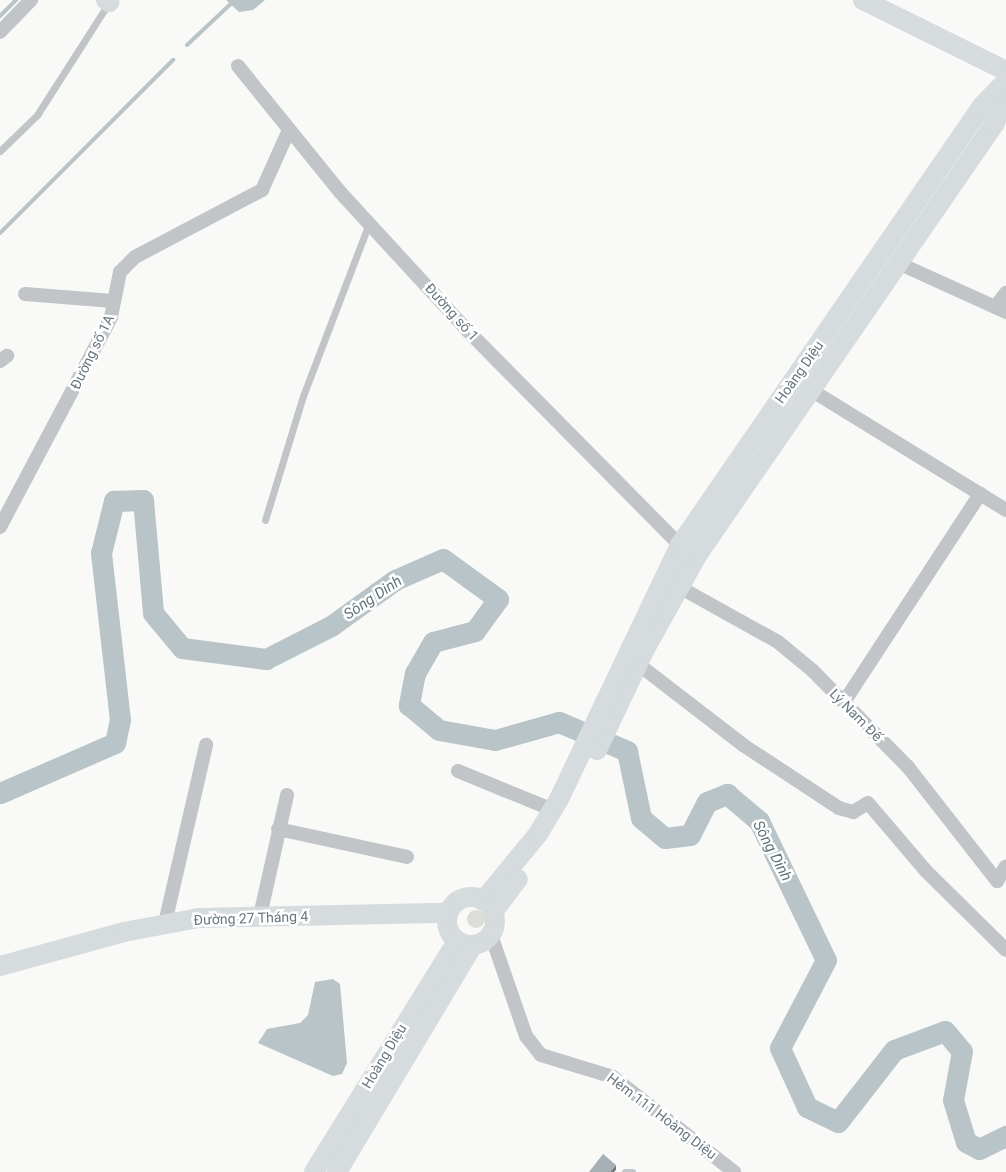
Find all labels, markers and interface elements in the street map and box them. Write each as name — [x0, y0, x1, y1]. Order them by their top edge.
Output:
street label: Đường số 1 — [422, 280, 482, 344]
street label: Đường số 1A — [67, 312, 117, 392]
street label: Hoàng Diệu — [771, 338, 827, 406]
water label: Sông Dinh — [341, 572, 405, 624]
street label: Lý Nam Đế — [826, 685, 886, 745]
water label: Sông Dinh — [749, 818, 795, 884]
street label: Đường 27 Tháng 4 — [193, 908, 309, 928]
street label: Hoàng Diệu — [358, 1021, 410, 1091]
street label: Hẻm 111 Hoàng Diệu — [604, 1069, 720, 1163]

